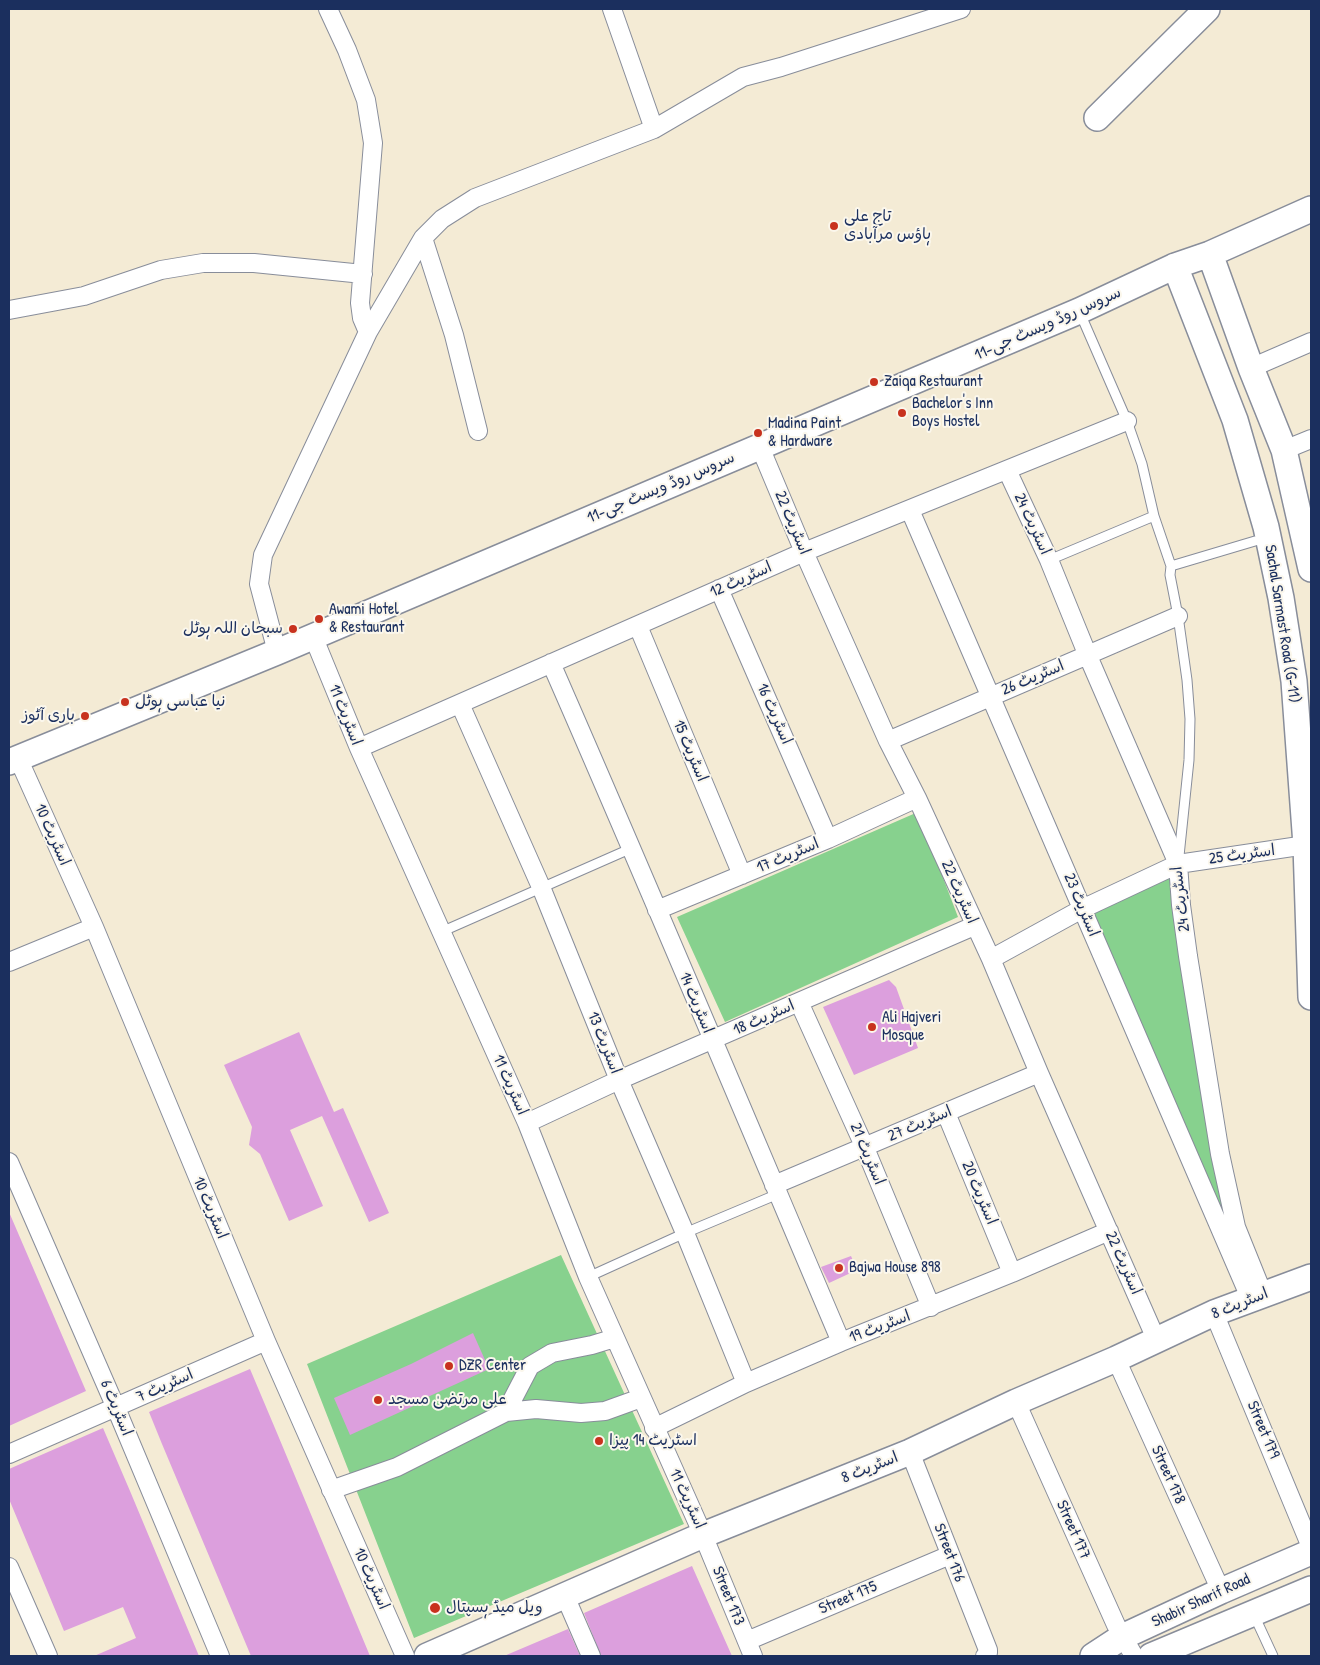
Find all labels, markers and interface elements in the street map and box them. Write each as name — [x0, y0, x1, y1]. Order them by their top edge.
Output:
place label: تاج علی ہاؤس مرآبادی — [844, 207, 931, 245]
marker: تاج علی ہاؤس مرآبادی — [828, 220, 840, 232]
street label: سروس روڈ ویسٹ جی-11 — [972, 283, 1124, 365]
place label: Zaiqa Restaurant — [884, 372, 982, 392]
marker: Zaiqa Restaurant — [868, 376, 880, 388]
place label: Bachelor's Inn Boys Hostel — [912, 394, 993, 432]
marker: Bachelor's Inn Boys Hostel — [896, 407, 908, 419]
place label: Madina Paint & Hardware — [768, 414, 841, 452]
marker: Madina Paint & Hardware — [752, 427, 764, 439]
street label: سروس روڈ ویسٹ جی-11 — [584, 448, 738, 528]
street label: اسٹریٹ 22 — [770, 488, 814, 558]
street label: اسٹریٹ 24 — [1009, 490, 1055, 558]
street label: Sachal Sarmast Road (G-11) — [1260, 544, 1304, 704]
street label: اسٹریٹ 12 — [707, 558, 775, 602]
place label: Awami Hotel & Restaurant — [329, 600, 404, 638]
marker: Awami Hotel & Restaurant — [313, 613, 325, 625]
place label: سبحان اللہ ہوٹل — [183, 619, 283, 639]
marker: سبحان اللہ ہوٹل — [287, 623, 299, 635]
street label: اسٹریٹ 26 — [999, 656, 1067, 700]
street label: اسٹریٹ 16 — [752, 681, 796, 747]
street label: اسٹریٹ 11 — [324, 682, 366, 748]
place label: نیا عباسی ہوٹل — [135, 692, 225, 712]
marker: نیا عباسی ہوٹل — [119, 696, 131, 708]
place label: باری آٹوز — [22, 706, 75, 726]
marker: باری آٹوز — [79, 710, 91, 722]
street label: اسٹریٹ 15 — [668, 717, 712, 785]
street label: اسٹریٹ 10 — [30, 801, 74, 869]
street label: اسٹریٹ 17 — [754, 834, 822, 878]
street label: اسٹریٹ 25 — [1208, 841, 1276, 869]
street label: اسٹریٹ 22 — [937, 857, 981, 927]
street label: اسٹریٹ 24 — [1167, 865, 1195, 933]
street label: اسٹریٹ 23 — [1059, 870, 1103, 940]
street label: اسٹریٹ 14 — [675, 970, 717, 1036]
street label: اسٹریٹ 18 — [730, 996, 798, 1040]
place label: Ali Hajveri Mosque — [882, 1008, 941, 1046]
street label: اسٹریٹ 13 — [583, 1009, 625, 1077]
marker: Ali Hajveri Mosque — [866, 1021, 878, 1033]
street label: اسٹریٹ 11 — [488, 1052, 532, 1118]
street label: اسٹریٹ 27 — [885, 1102, 955, 1146]
street label: اسٹریٹ 21 — [845, 1120, 889, 1188]
street label: اسٹریٹ 20 — [957, 1158, 1001, 1228]
street label: اسٹریٹ 10 — [188, 1174, 232, 1242]
street label: اسٹریٹ 22 — [1101, 1228, 1145, 1298]
place label: Bajwa House 898 — [849, 1258, 941, 1278]
marker: Bajwa House 898 — [833, 1262, 845, 1274]
street label: اسٹریٹ 8 — [1209, 1284, 1271, 1324]
street label: اسٹریٹ 19 — [847, 1307, 913, 1347]
place label: DZR Center — [459, 1356, 526, 1376]
marker: DZR Center — [443, 1360, 455, 1372]
street label: اسٹریٹ 7 — [133, 1365, 197, 1407]
street label: اسٹریٹ 6 — [96, 1377, 136, 1439]
place label: علی مرتضیٰ مسجد — [388, 1390, 507, 1410]
marker: علی مرتضیٰ مسجد — [372, 1394, 384, 1406]
street label: Street 179 — [1242, 1398, 1284, 1462]
place label: اسٹریٹ 14 پیزا — [609, 1431, 697, 1451]
marker: اسٹریٹ 14 پیزا — [593, 1435, 605, 1447]
street label: Street 178 — [1147, 1443, 1189, 1507]
street label: اسٹریٹ 8 — [839, 1448, 901, 1488]
street label: اسٹریٹ 11 — [665, 1466, 709, 1532]
street label: Street 177 — [1052, 1498, 1094, 1562]
street label: Street 176 — [929, 1521, 969, 1585]
street label: اسٹریٹ 10 — [349, 1545, 393, 1613]
street label: Street 173 — [708, 1564, 748, 1628]
street label: Shabir Sharif Road — [1149, 1570, 1253, 1632]
street label: Street 175 — [816, 1577, 880, 1619]
place label: ویل میڈ ہسپتال — [446, 1598, 543, 1618]
marker: ویل میڈ ہسپتال — [428, 1601, 442, 1615]

